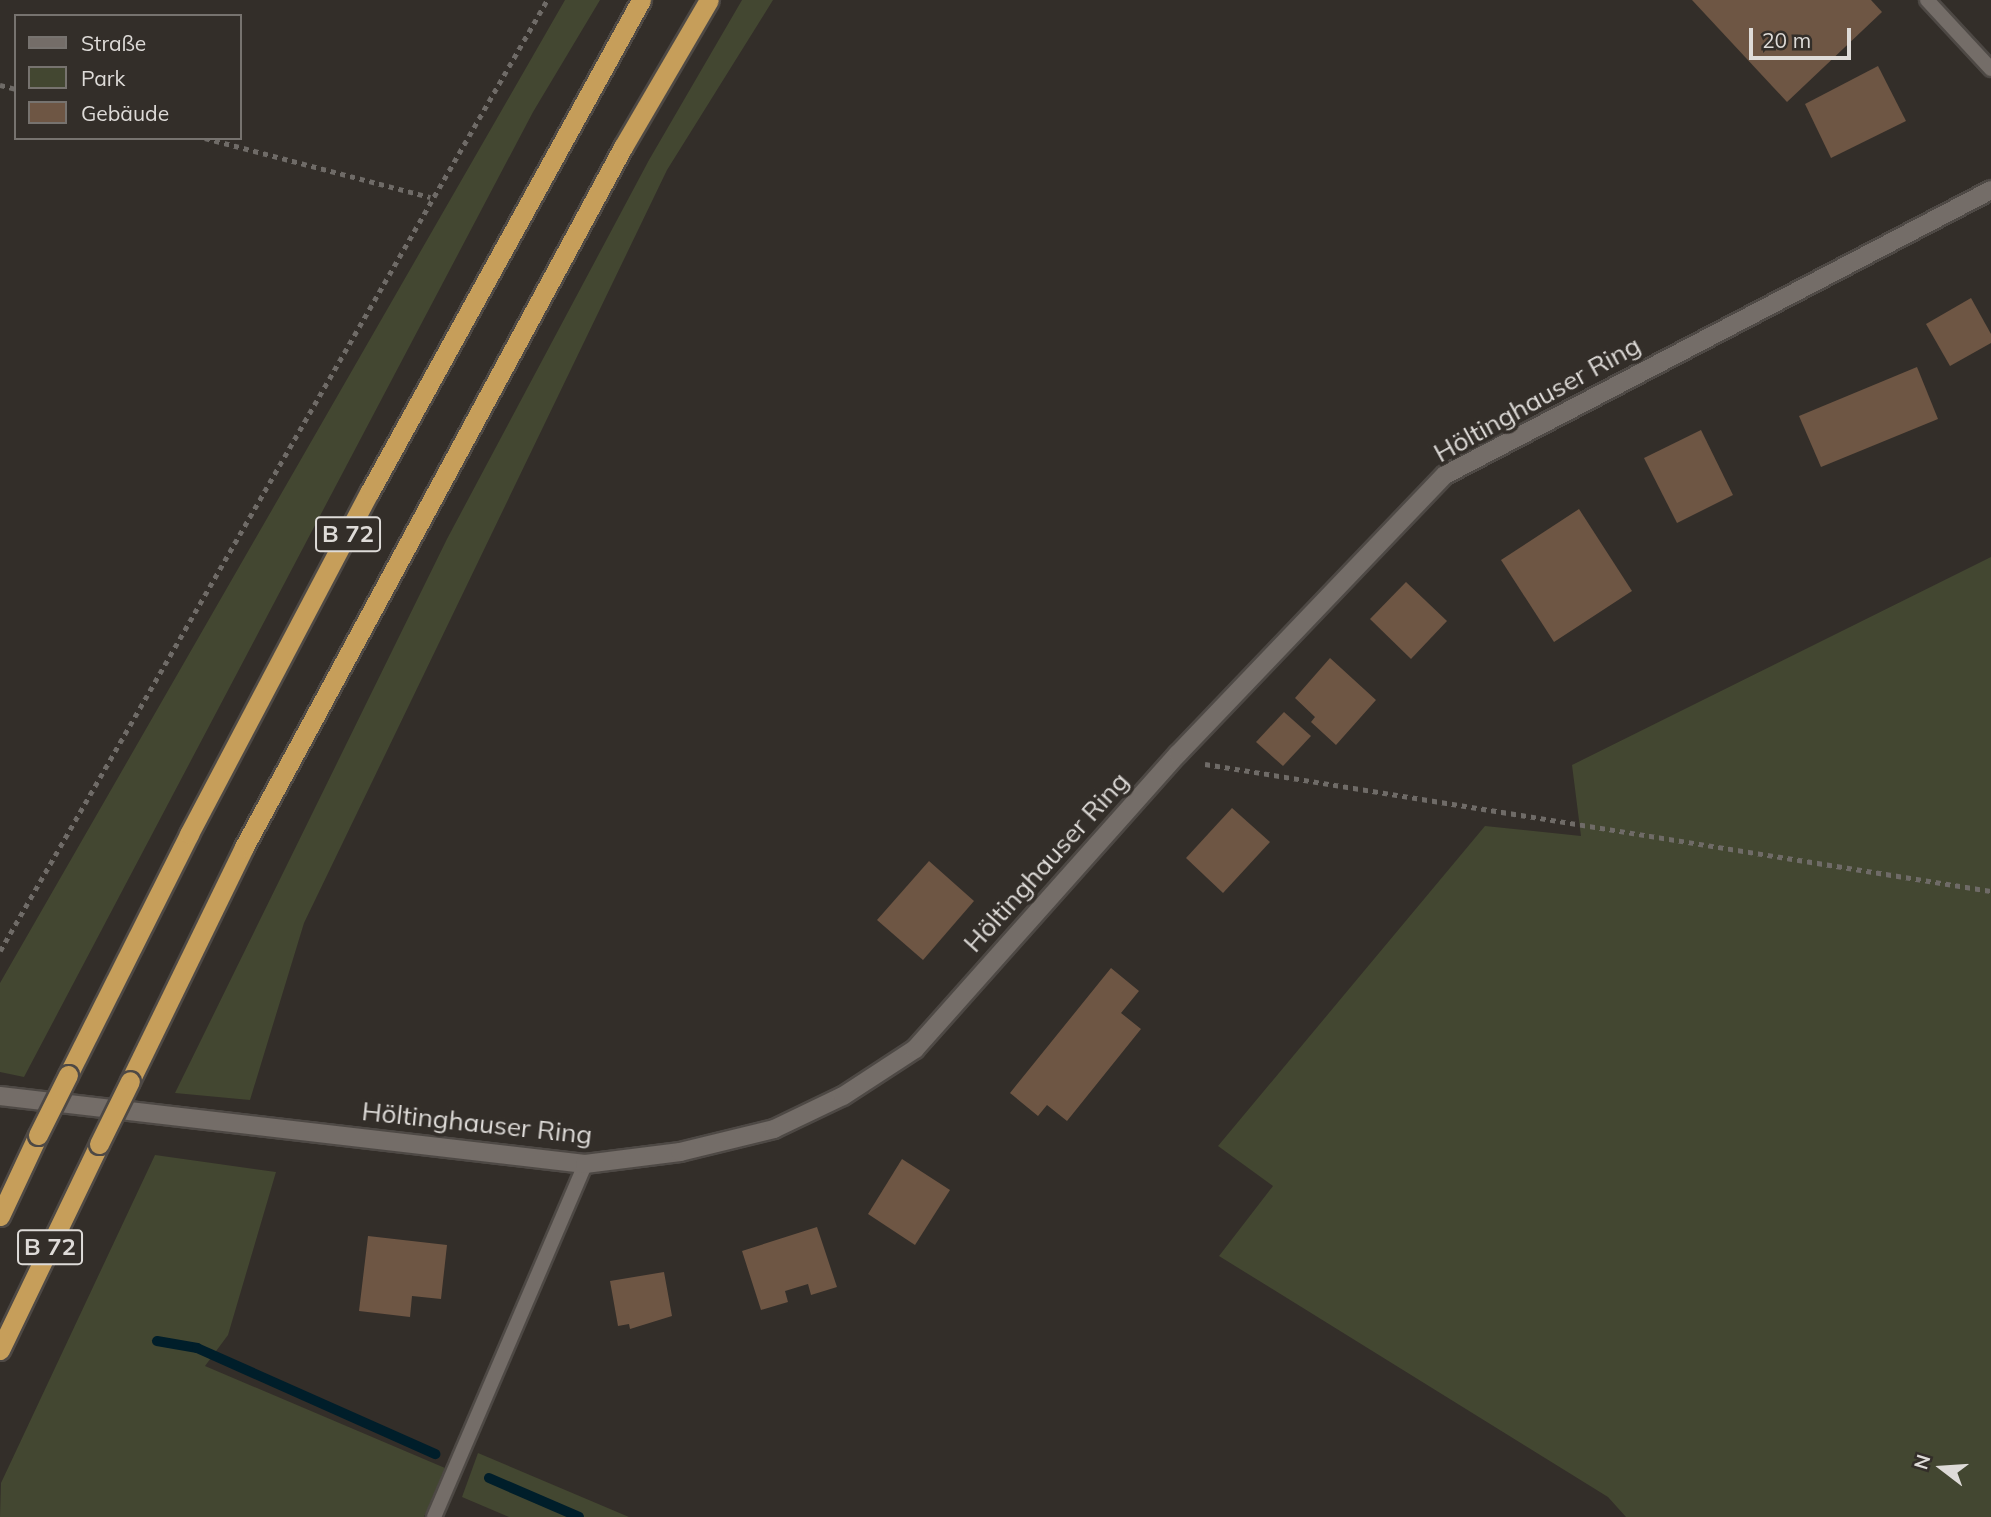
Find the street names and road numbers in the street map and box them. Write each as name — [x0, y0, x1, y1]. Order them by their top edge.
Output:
street label: Höltinghauser Ring — [1428, 329, 1646, 469]
road number: B 72 — [315, 514, 381, 554]
street label: Höltinghauser Ring — [957, 766, 1135, 958]
street label: Höltinghauser Ring — [360, 1095, 594, 1151]
road number: B 72 — [17, 1226, 83, 1268]

